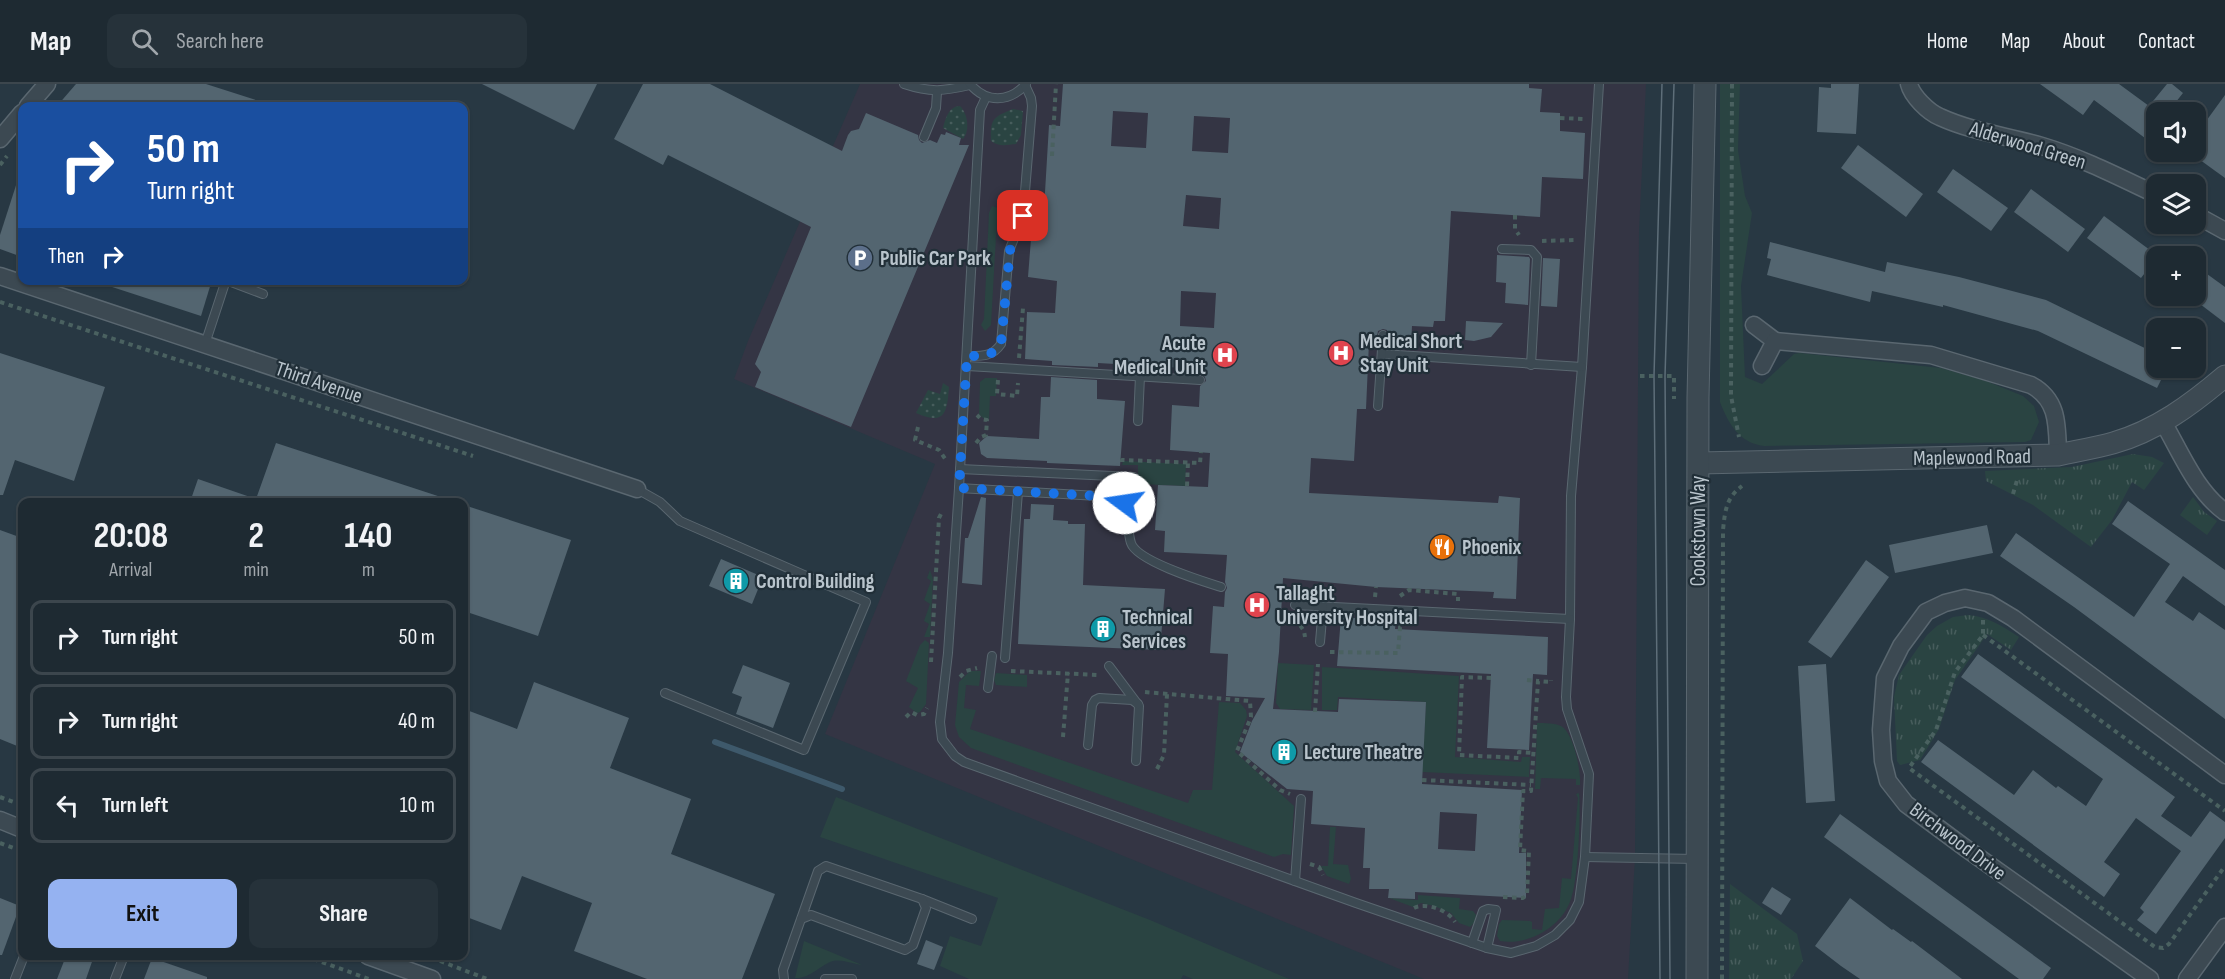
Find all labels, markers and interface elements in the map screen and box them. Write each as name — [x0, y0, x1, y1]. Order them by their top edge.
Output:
search box — [107, 14, 527, 68]
text: Map — [30, 25, 71, 58]
icon: search — [128, 25, 161, 58]
text: Search here — [176, 28, 264, 55]
text: Home — [1927, 29, 1968, 54]
text: Map — [2001, 29, 2030, 54]
text: About — [2063, 29, 2105, 54]
text: Contact — [2138, 29, 2195, 54]
map controls — [2146, 102, 2206, 378]
button: sound — [2146, 102, 2206, 162]
street label: Alderwood Green — [1966, 116, 2089, 175]
text: 50 m — [147, 124, 220, 175]
icon: right — [48, 126, 126, 204]
button: layers — [2146, 174, 2206, 234]
text: Turn right — [147, 175, 234, 207]
pin — [997, 190, 1048, 241]
icon: arrive — [1006, 199, 1039, 232]
icon: right — [96, 240, 129, 273]
text: Then — [48, 243, 84, 270]
parking icon: Public Car Park — [845, 243, 875, 273]
place label: Public Car Park — [880, 246, 991, 271]
button: + — [2146, 246, 2206, 306]
button: − — [2146, 318, 2206, 378]
place label: Medical Short Stay Unit — [1360, 329, 1462, 378]
place label: Acute Medical Unit — [1114, 331, 1206, 380]
hospital icon: Medical Short Stay Unit — [1326, 338, 1356, 368]
hospital icon: Acute Medical Unit — [1210, 340, 1240, 370]
street label: Third Avenue — [272, 356, 366, 409]
street label: Maplewood Road — [1913, 444, 2031, 471]
position arrow — [1092, 471, 1156, 535]
street label: Cookstown Way — [1686, 476, 1711, 586]
text: 20:08 — [93, 515, 168, 558]
text: 2 — [248, 515, 264, 558]
text: 140 — [344, 515, 392, 558]
restaurant icon: Phoenix — [1427, 532, 1457, 562]
place label: Phoenix — [1462, 535, 1522, 560]
text: Arrival — [109, 558, 152, 582]
text: min — [244, 558, 269, 582]
text: m — [362, 558, 375, 582]
building icon: Control Building — [721, 566, 751, 596]
place label: Control Building — [756, 569, 875, 594]
place label: Tallaght University Hospital — [1276, 581, 1417, 630]
hospital icon: Tallaght University Hospital — [1242, 590, 1272, 620]
place label: Technical Services — [1122, 605, 1192, 654]
building icon: Technical Services — [1088, 614, 1118, 644]
icon: right — [51, 621, 84, 654]
text: Turn right — [102, 624, 178, 651]
text: 50 m — [399, 624, 435, 651]
icon: right — [51, 705, 84, 738]
text: Turn right — [102, 708, 178, 735]
text: 40 m — [398, 708, 435, 735]
building icon: Lecture Theatre — [1269, 737, 1299, 767]
place label: Lecture Theatre — [1304, 740, 1423, 765]
icon: left — [51, 789, 84, 822]
text: Turn left — [102, 792, 168, 819]
text: 10 m — [400, 792, 435, 819]
street label: Birchwood Drive — [1905, 797, 2011, 886]
button: Exit — [48, 879, 237, 948]
button: Share — [249, 879, 438, 948]

